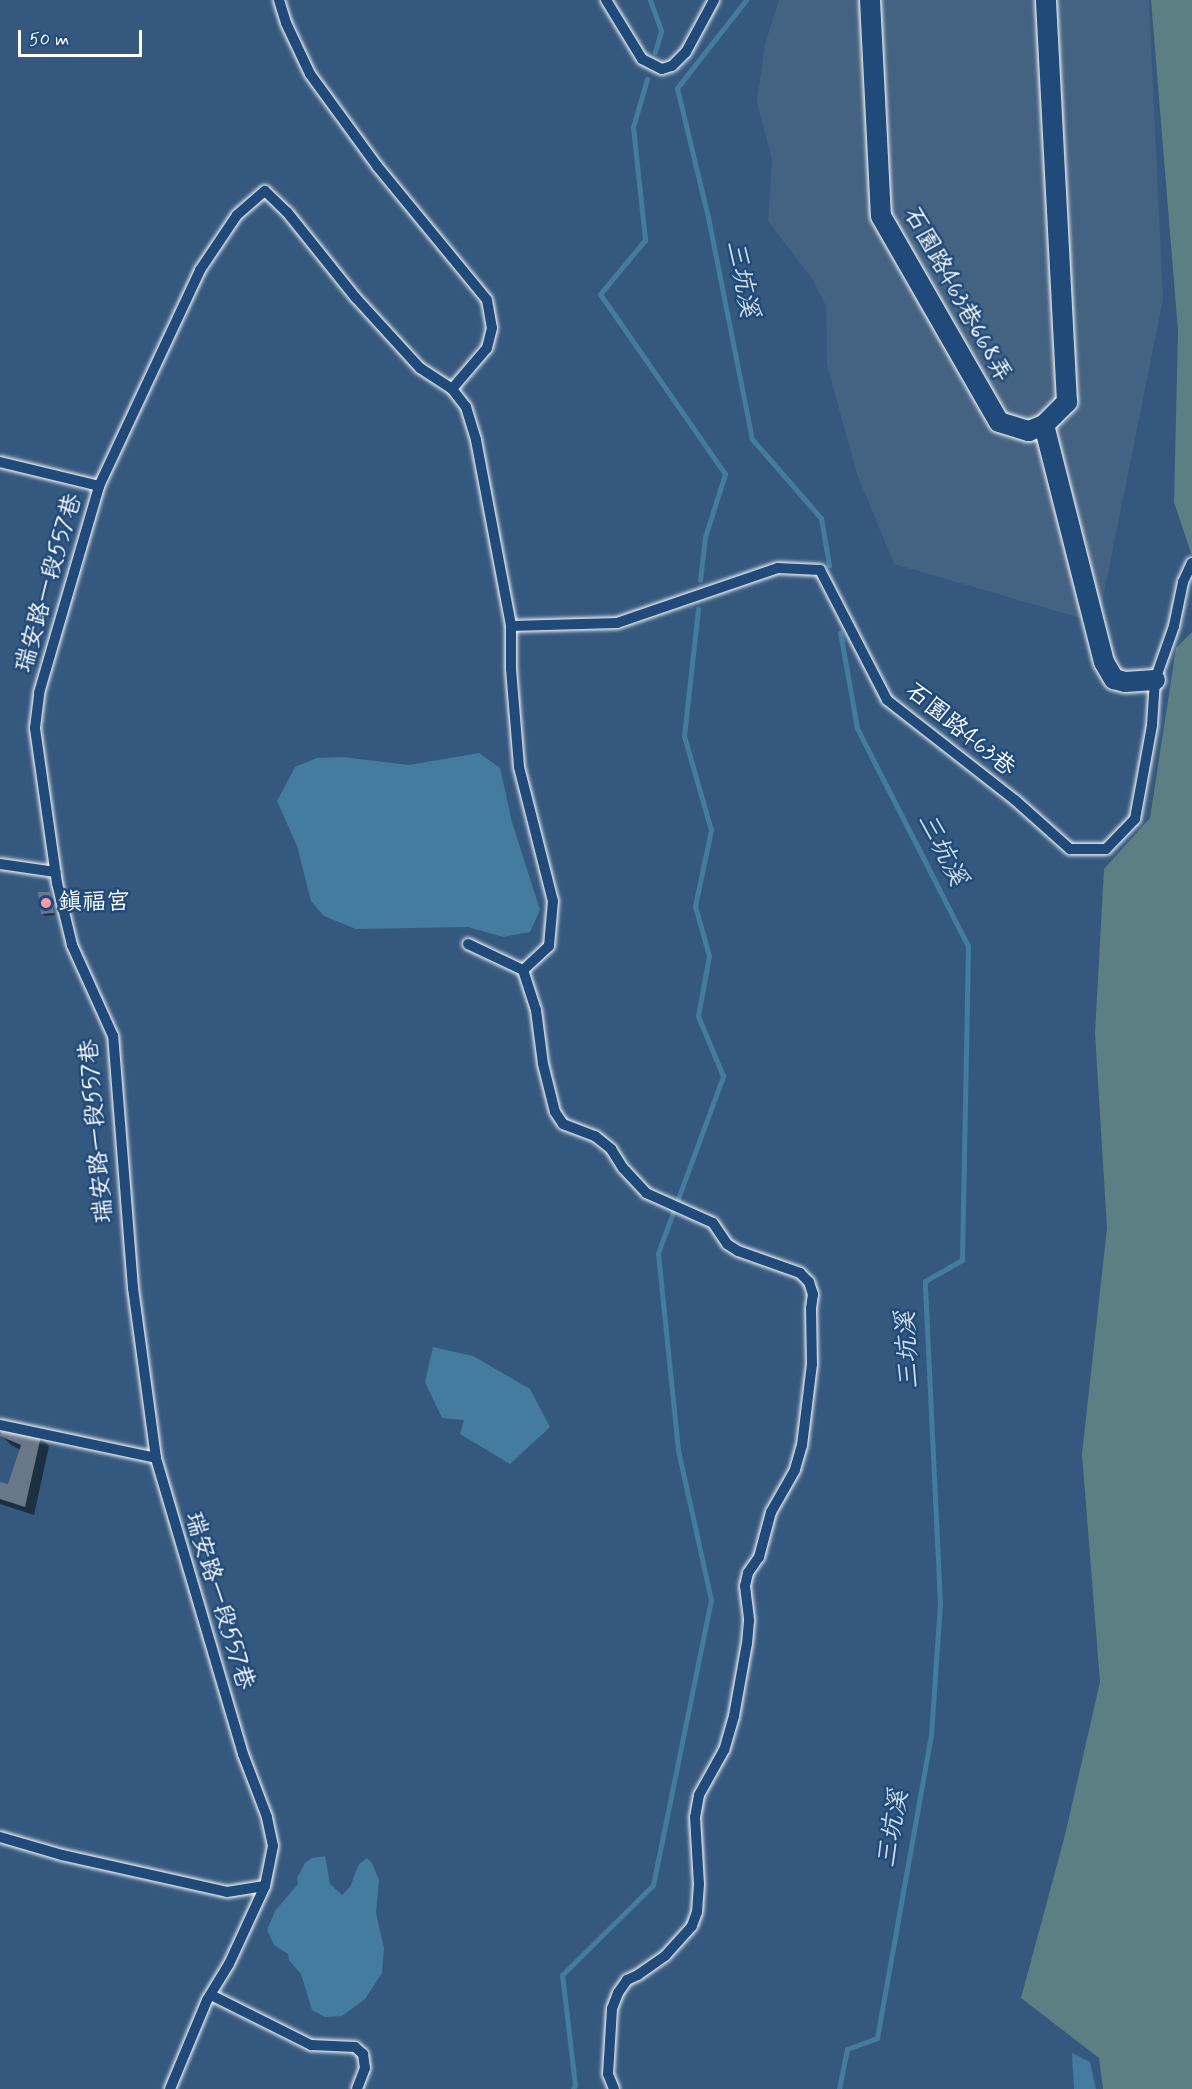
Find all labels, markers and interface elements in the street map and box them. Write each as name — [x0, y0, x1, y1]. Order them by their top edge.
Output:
scale bar — [21, 18, 146, 56]
text: 50 m — [29, 28, 69, 52]
street label: 石園路463巷668弄 — [897, 203, 1017, 387]
water label: 三坑溪 — [718, 238, 764, 320]
street label: 瑞安路一段557巷 — [10, 490, 88, 676]
street label: 石園路463巷 — [899, 677, 1021, 783]
water label: 三坑溪 — [909, 808, 973, 892]
place label: 鎮福宮 — [58, 889, 130, 917]
marker: 鎮福宮 — [39, 896, 53, 910]
street label: 瑞安路一段557巷 — [75, 1038, 119, 1224]
water label: 三坑溪 — [891, 1310, 927, 1390]
street label: 瑞安路一段557巷 — [178, 1509, 260, 1693]
water label: 三坑溪 — [872, 1788, 916, 1870]

